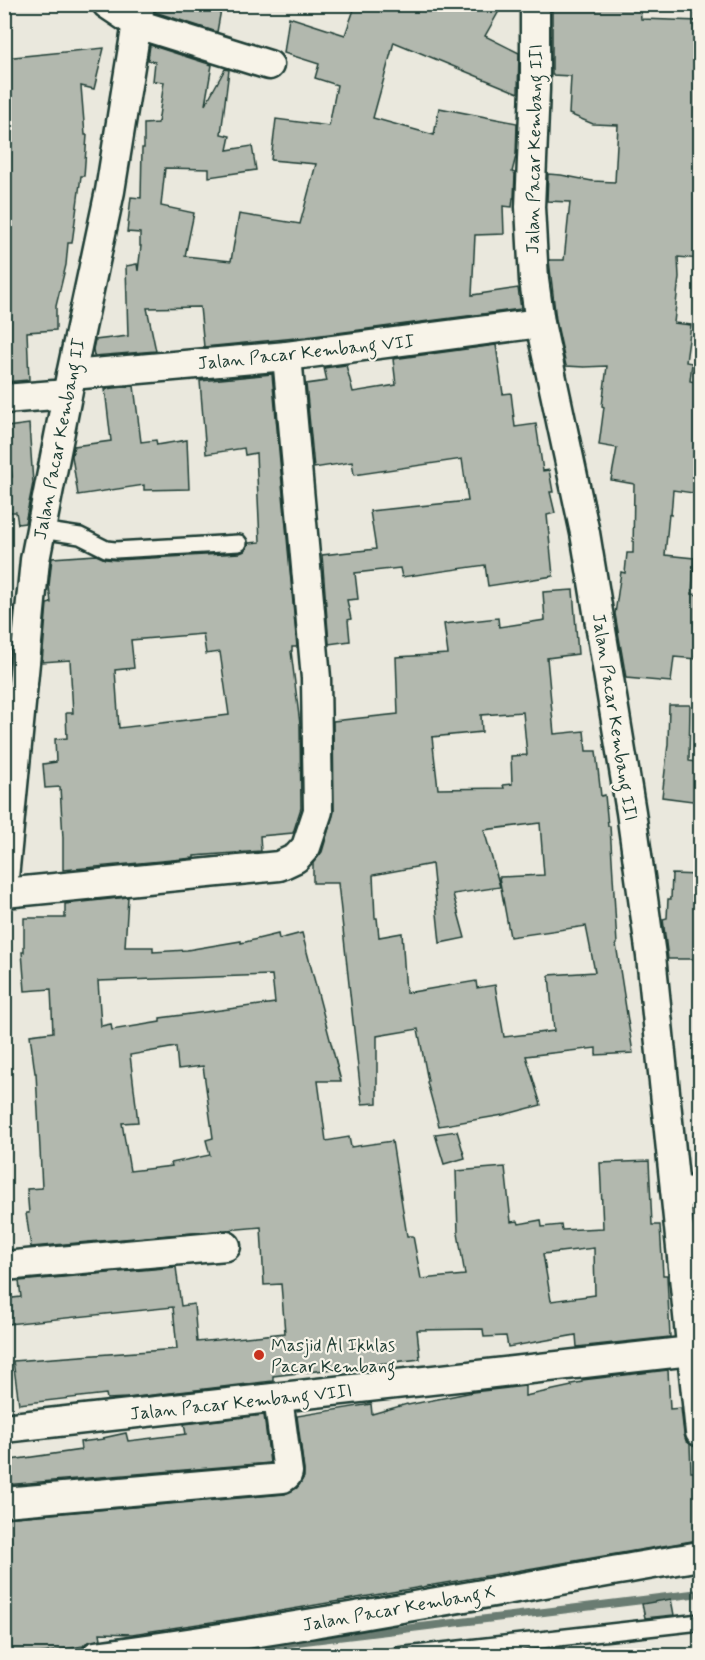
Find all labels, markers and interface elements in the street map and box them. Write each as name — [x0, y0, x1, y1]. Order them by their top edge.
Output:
street label: Jalan Pacar Kembang III — [521, 44, 551, 254]
street label: Jalan Pacar Kembang VII — [196, 330, 416, 378]
street label: Jalan Pacar Kembang II — [29, 336, 93, 542]
street label: Jalan Pacar Kembang III — [584, 611, 642, 823]
place label: Masjid Al Ikhlas Pacar Kembang — [271, 1334, 396, 1381]
marker: Masjid Al Ikhlas Pacar Kembang — [252, 1348, 266, 1362]
street label: Jalan Pacar Kembang VIII — [129, 1379, 354, 1429]
street label: Jalan Pacar Kembang X — [301, 1580, 498, 1640]

